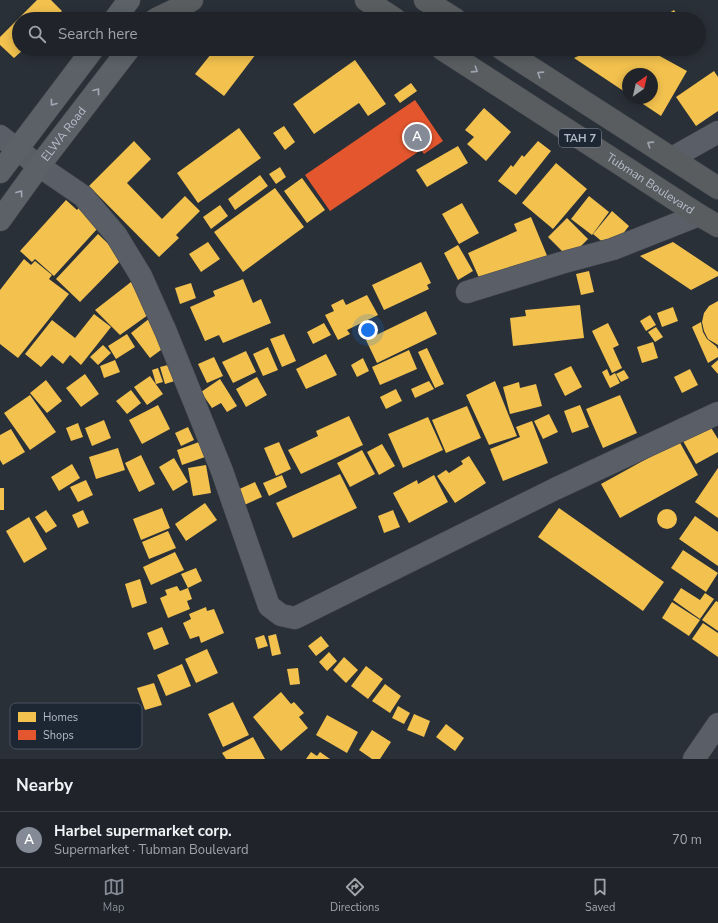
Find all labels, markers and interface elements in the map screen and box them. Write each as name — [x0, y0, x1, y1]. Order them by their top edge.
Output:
search box — [12, 12, 706, 56]
icon: search — [26, 23, 48, 45]
text: Search here — [58, 24, 138, 44]
one-way arrow — [470, 65, 477, 72]
north arrow — [622, 68, 658, 104]
one-way arrow — [538, 71, 545, 78]
one-way arrow — [92, 89, 99, 96]
one-way arrow — [51, 98, 58, 105]
street label: ELWA Road — [38, 103, 90, 165]
pin: A — [404, 122, 430, 152]
road number: TAH 7 — [559, 129, 601, 147]
one-way arrow — [647, 141, 654, 148]
street label: Tubman Boulevard — [603, 149, 697, 218]
one-way arrow — [15, 190, 22, 197]
your location — [358, 320, 378, 340]
legend — [10, 703, 142, 749]
text: Homes — [43, 710, 78, 725]
text: Shops — [43, 728, 74, 743]
text: Nearby — [16, 774, 73, 797]
text: Harbel supermarket corp. — [54, 821, 232, 841]
text: A — [24, 831, 34, 849]
text: 70 m — [672, 831, 702, 849]
text: Supermarket · Tubman Boulevard — [54, 841, 249, 859]
tab: Map — [103, 876, 125, 915]
tab: Directions — [330, 876, 380, 915]
tab: Saved — [585, 876, 615, 915]

